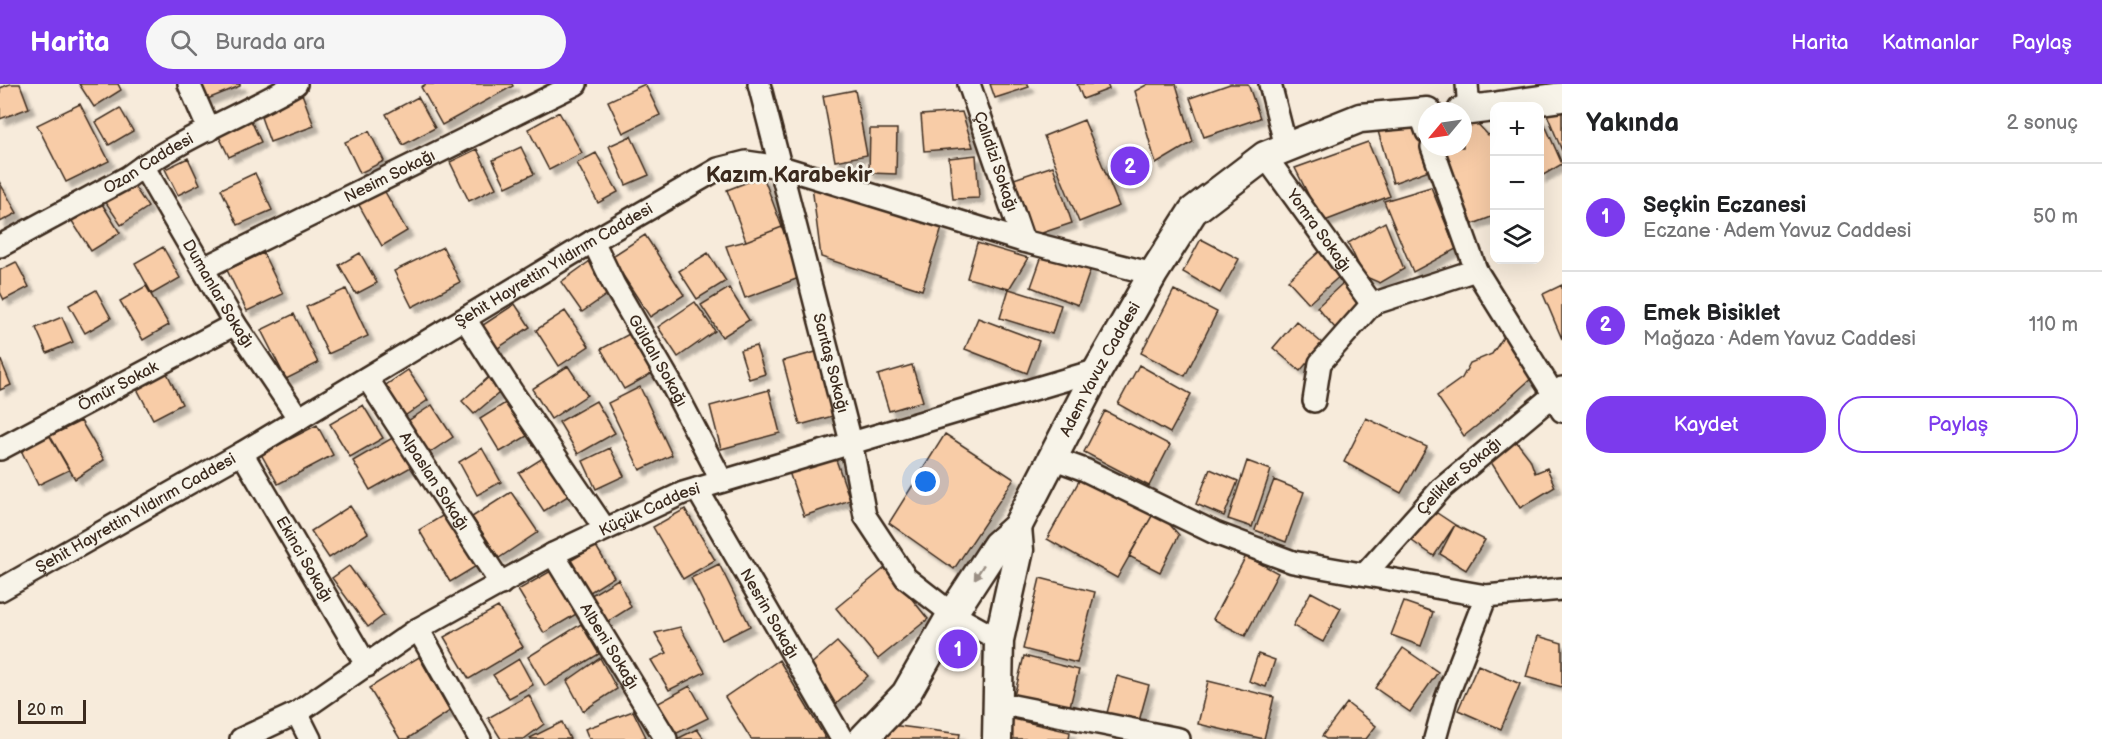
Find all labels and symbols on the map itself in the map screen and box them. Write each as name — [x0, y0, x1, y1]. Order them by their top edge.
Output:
north arrow — [1418, 102, 1472, 156]
street label: Çalıdizi Sokağı — [970, 109, 1022, 214]
street label: Ozan Caddesi — [100, 129, 197, 198]
pin: 2 — [1110, 144, 1150, 188]
street label: Nesim Sokağı — [341, 146, 438, 207]
district label: Kazım Karabekir — [706, 162, 872, 189]
street label: Yomra Sokağı — [1282, 185, 1355, 276]
street label: Şehit Hayrettin Yıldırım Caddesi — [452, 199, 656, 332]
street label: Dumanlar Sokağı — [178, 236, 258, 351]
street label: Adem Yavuz Caddesi — [1056, 299, 1144, 440]
street label: Güldalı Sokağı — [624, 311, 691, 410]
street label: Sarıtaş Sokağı — [809, 311, 853, 415]
street label: Ömür Sokak — [74, 357, 162, 415]
street label: Alpaslan Sokağı — [395, 428, 473, 534]
street label: Çelikler Sokağı — [1413, 433, 1505, 519]
street label: Şehit Hayrettin Yıldırım Caddesi — [32, 449, 239, 577]
your location — [911, 467, 940, 496]
street label: Küçük Caddesi — [596, 479, 702, 540]
street label: Ekinci Sokağı — [272, 513, 337, 605]
one-way arrow — [974, 564, 985, 580]
street label: Nesrin Sokağı — [736, 565, 803, 662]
street label: Albeni Sokağı — [576, 600, 643, 693]
pin: 1 — [938, 626, 978, 672]
scale bar — [18, 697, 86, 724]

